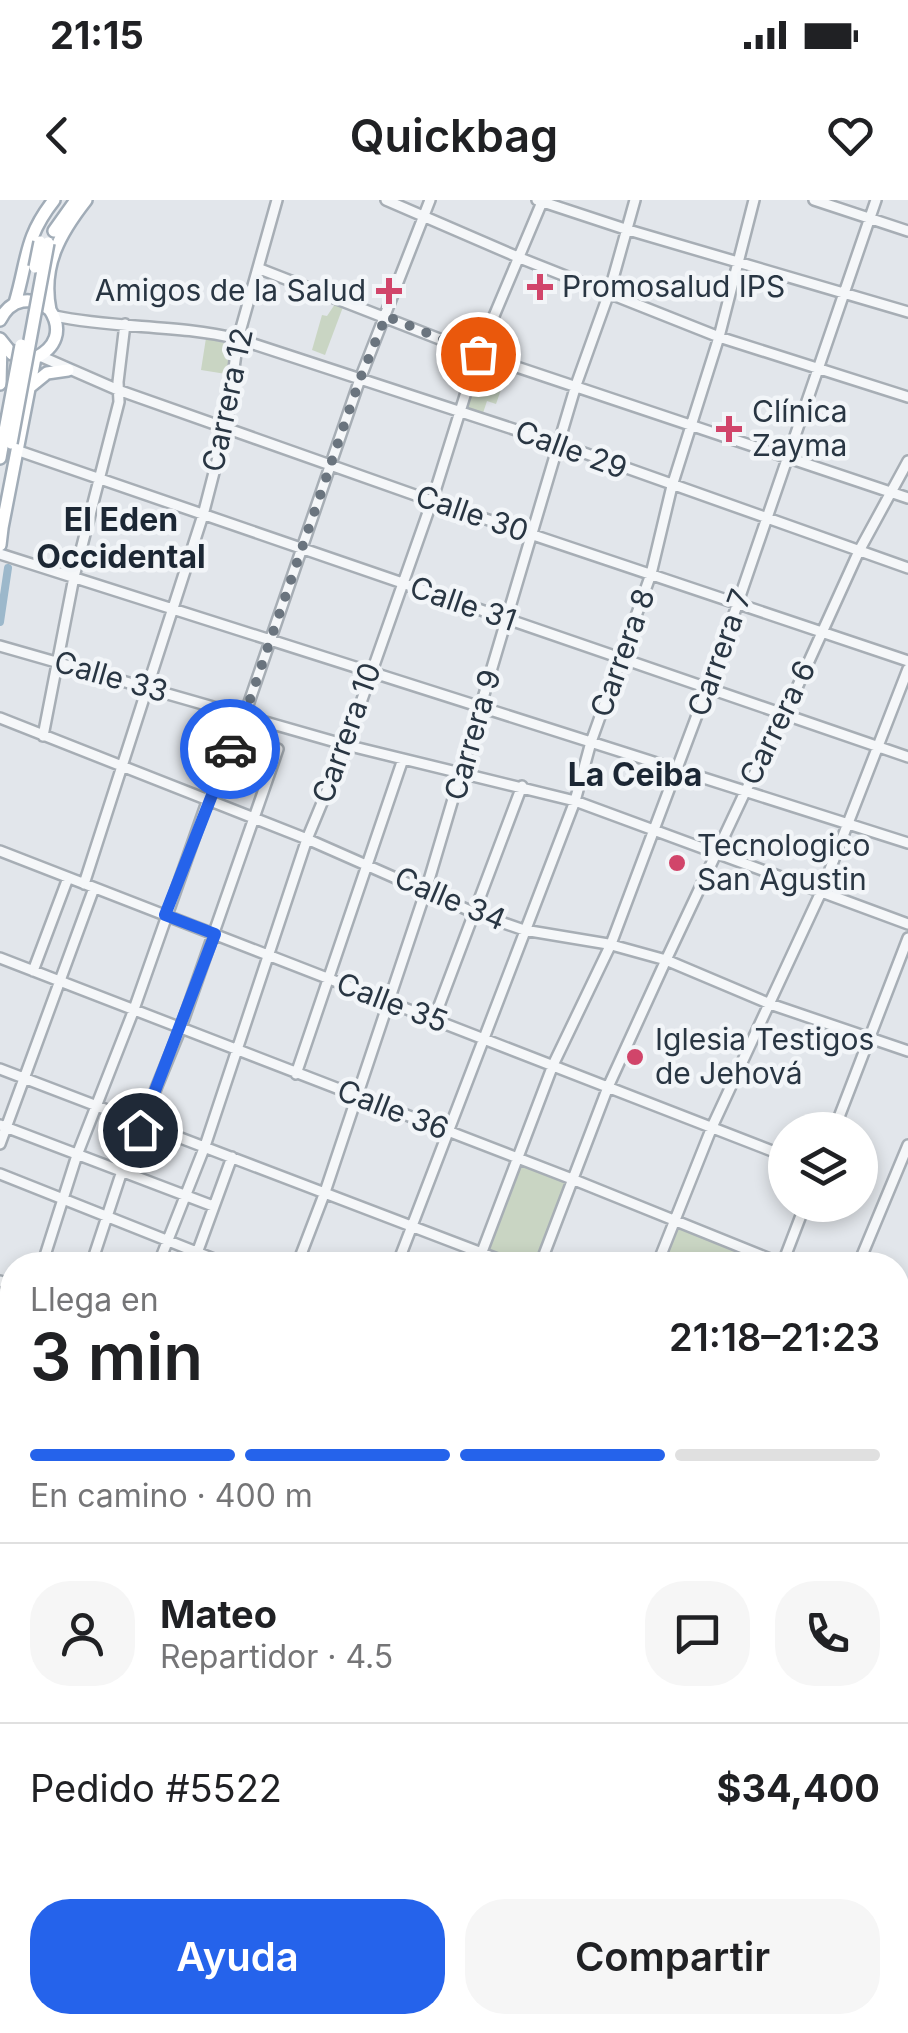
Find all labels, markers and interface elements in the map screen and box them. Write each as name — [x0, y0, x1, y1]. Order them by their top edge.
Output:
text: 21:15 — [50, 12, 144, 58]
icon: back — [30, 108, 85, 163]
text: Quickbag — [350, 108, 558, 163]
icon: heart — [823, 108, 878, 163]
place label: Promosalud IPS — [562, 268, 785, 304]
place label: Amigos de la Salud — [95, 272, 366, 308]
marker: Promosalud IPS — [527, 274, 553, 300]
marker: Amigos de la Salud — [376, 278, 402, 304]
pin — [436, 312, 521, 397]
street label: Carrera 12 — [194, 325, 260, 475]
icon: bag — [451, 327, 506, 382]
place label: Clínica Zayma — [752, 393, 848, 463]
street label: Calle 29 — [511, 412, 632, 486]
marker: Clínica Zayma — [716, 416, 742, 442]
street label: Calle 30 — [411, 477, 533, 549]
district label: El Eden Occidental — [36, 500, 206, 576]
street label: Calle 31 — [405, 568, 521, 638]
street label: Carrera 8 — [582, 584, 662, 722]
street label: Carrera 7 — [680, 584, 759, 721]
street label: Calle 33 — [50, 643, 172, 709]
street label: Carrera 6 — [732, 654, 823, 791]
street label: Carrera 10 — [304, 658, 388, 808]
street label: Carrera 9 — [436, 665, 508, 804]
courier — [180, 699, 280, 799]
icon: car — [203, 722, 258, 777]
district label: La Ceiba — [568, 755, 702, 794]
place label: Tecnologico San Agustin — [697, 827, 870, 897]
marker: Tecnologico San Agustin — [666, 852, 688, 874]
street label: Calle 34 — [389, 859, 511, 938]
street label: Calle 35 — [332, 964, 453, 1040]
place label: Iglesia Testigos de Jehová — [655, 1021, 874, 1091]
marker: Iglesia Testigos de Jehová — [624, 1046, 646, 1068]
street label: Calle 36 — [333, 1071, 454, 1147]
pin — [98, 1088, 183, 1173]
icon: home — [113, 1103, 168, 1158]
map controls — [768, 1112, 878, 1222]
button: layers — [768, 1112, 878, 1222]
text: Llega en — [30, 1280, 159, 1319]
text: 21:18–21:23 — [669, 1314, 880, 1360]
text: 3 min — [30, 1317, 203, 1396]
text: En camino · 400 m — [30, 1476, 313, 1515]
button: person — [30, 1581, 135, 1686]
button: chat — [645, 1581, 750, 1686]
button: phone — [775, 1581, 880, 1686]
text: Mateo — [160, 1591, 277, 1637]
text: Repartidor · 4.5 — [160, 1637, 393, 1676]
text: Pedido #5522 — [30, 1765, 282, 1811]
text: $34,400 — [717, 1765, 880, 1811]
button: Ayuda — [30, 1899, 445, 2014]
button: Compartir — [465, 1899, 880, 2014]

